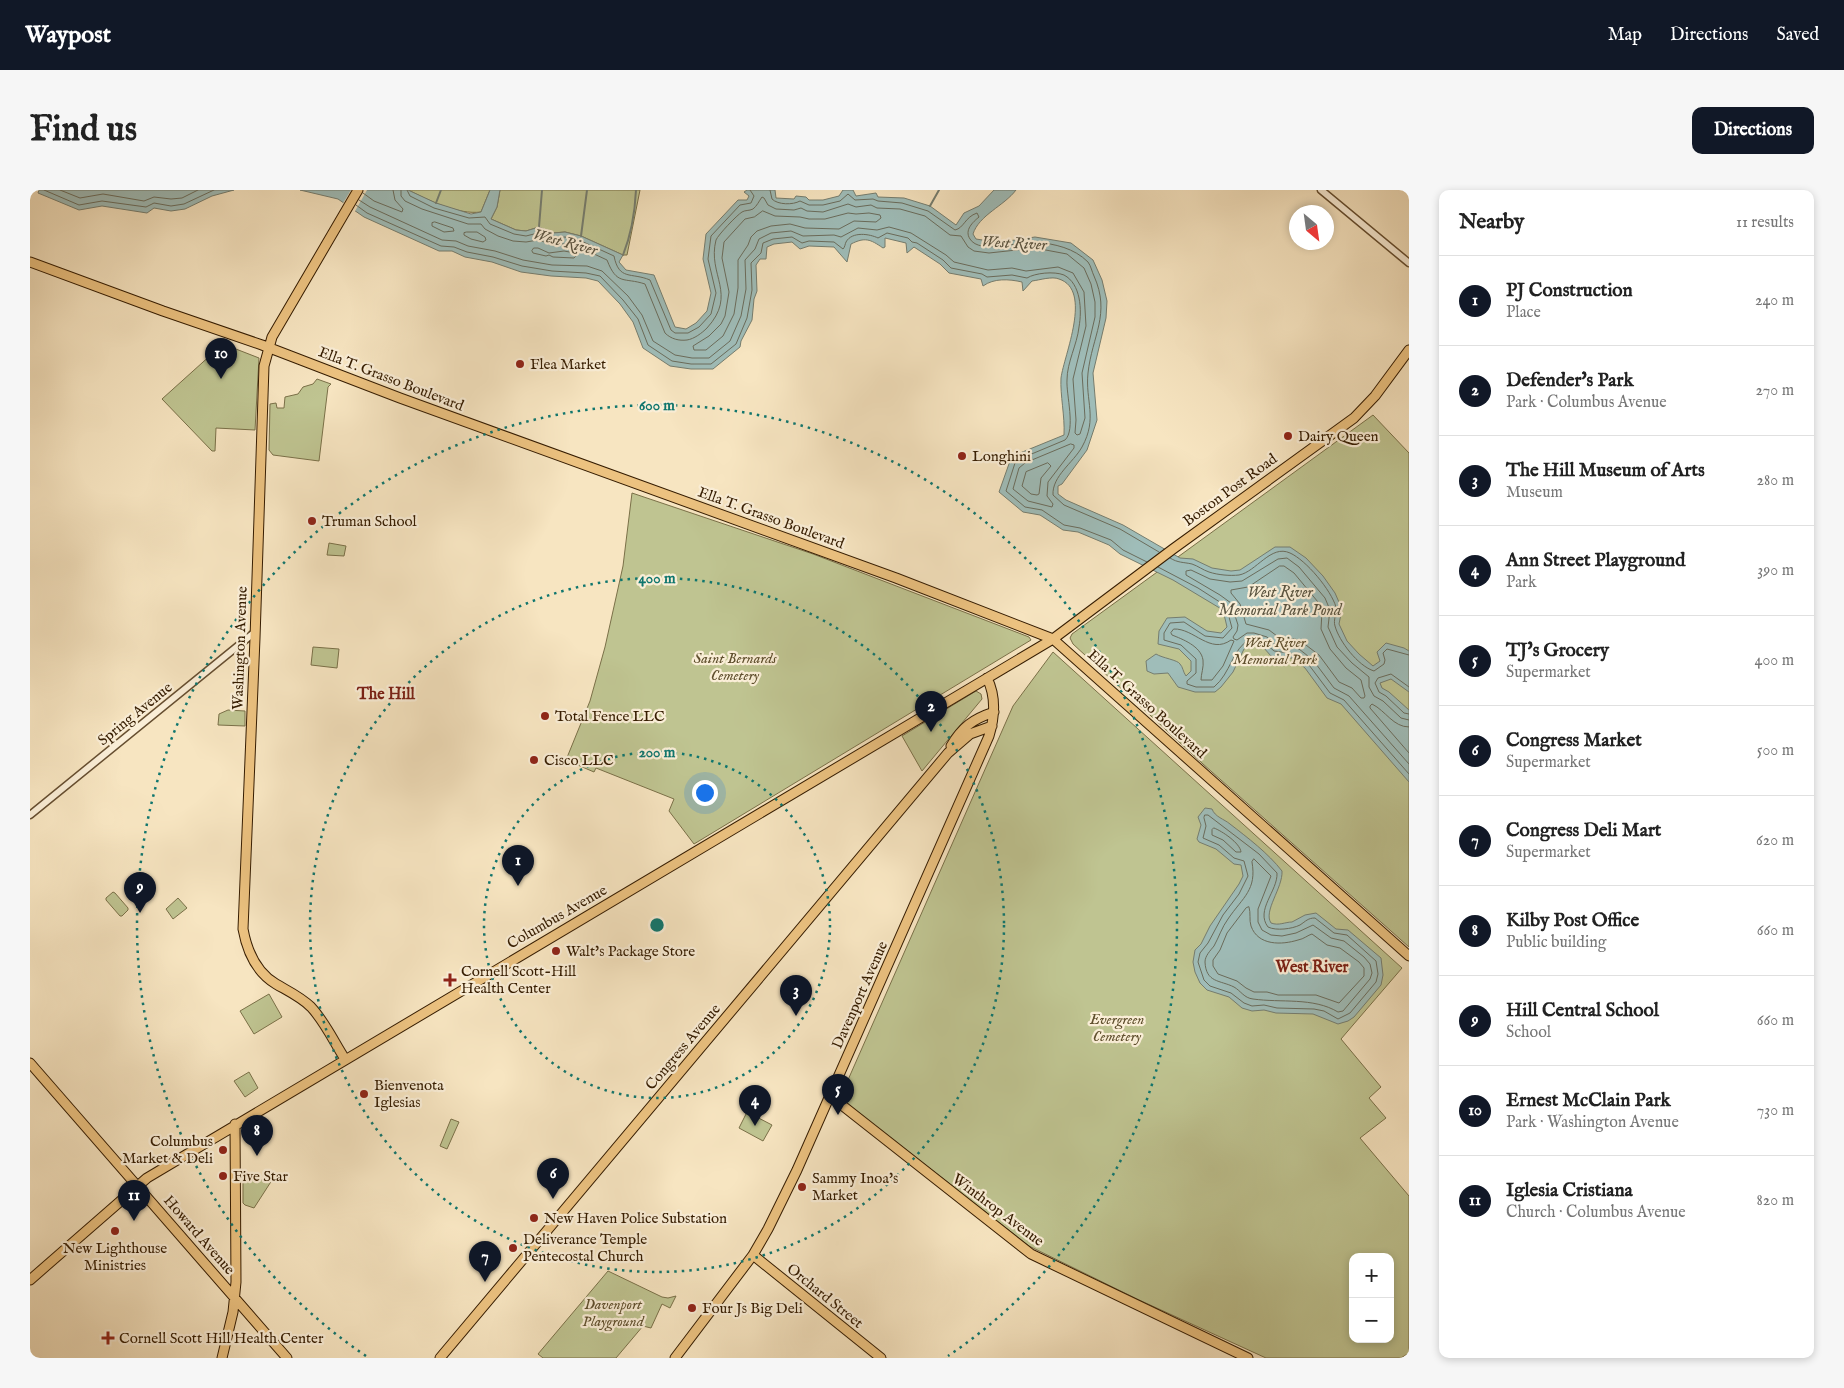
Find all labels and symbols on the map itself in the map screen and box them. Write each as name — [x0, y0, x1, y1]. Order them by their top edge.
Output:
north arrow — [1289, 205, 1334, 250]
water label: West River — [531, 225, 601, 262]
water label: West River — [981, 232, 1049, 256]
pin: 10 — [205, 338, 237, 379]
street label: Ella T. Grasso Boulevard — [316, 342, 467, 416]
place label: Flea Market — [530, 355, 606, 374]
marker: Flea Market — [514, 358, 526, 370]
text: 600 m — [639, 396, 675, 415]
place label: Dairy Queen — [1298, 427, 1379, 446]
marker: Dairy Queen — [1282, 430, 1294, 442]
place label: Longhini — [972, 447, 1031, 466]
street label: Boston Post Road — [1179, 449, 1282, 531]
marker: Longhini — [956, 450, 968, 462]
street label: Ella T. Grasso Boulevard — [695, 483, 848, 554]
place label: Truman School — [322, 512, 418, 531]
marker: Truman School — [306, 515, 318, 527]
text: 400 m — [639, 569, 676, 588]
water label: West River Memorial Park Pond — [1218, 583, 1343, 621]
street label: Washington Avenue — [228, 586, 252, 710]
park label: West River Memorial Park — [1233, 633, 1317, 669]
street label: Ella T. Grasso Boulevard — [1083, 645, 1211, 763]
park label: Saint Bernards Cemetery — [693, 649, 777, 685]
street label: Spring Avenue — [94, 678, 176, 750]
district label: The Hill — [356, 685, 416, 705]
pin: 2 — [915, 691, 947, 732]
place label: Total Fence LLC — [555, 707, 665, 726]
marker: Total Fence LLC — [539, 710, 551, 722]
text: 200 m — [639, 743, 676, 762]
place label: Cisco LLC — [544, 751, 614, 770]
marker: Cisco LLC — [528, 754, 540, 766]
your location — [692, 780, 718, 806]
pin: 1 — [502, 845, 534, 886]
pin: 9 — [124, 872, 156, 913]
street label: Columbus Avenue — [504, 881, 610, 953]
centre of rings — [648, 916, 666, 934]
street label: Davenport Avenue — [828, 938, 892, 1052]
place label: Walt's Package Store — [566, 942, 695, 961]
marker: Walt's Package Store — [550, 945, 562, 957]
district label: West River — [1275, 958, 1349, 978]
place label: Cornell Scott-Hill Health Center — [461, 962, 577, 998]
marker: Cornell Scott-Hill Health Center — [443, 973, 457, 987]
pin: 3 — [780, 975, 812, 1016]
street label: Congress Avenue — [641, 1000, 725, 1094]
park label: Evergreen Cemetery — [1089, 1010, 1144, 1046]
pin: 5 — [822, 1074, 854, 1115]
place label: Bienvenota Iglesias — [374, 1076, 444, 1112]
pin: 4 — [739, 1085, 771, 1126]
marker: Bienvenota Iglesias — [358, 1088, 370, 1100]
pin: 8 — [241, 1115, 273, 1156]
place label: Columbus Market & Deli — [122, 1132, 213, 1168]
marker: Columbus Market & Deli — [217, 1144, 229, 1156]
pin: 6 — [537, 1158, 569, 1199]
place label: Five Star — [233, 1167, 289, 1186]
place label: Sammy Inoa's Market — [812, 1169, 898, 1205]
street label: Winthrop Avenue — [948, 1169, 1048, 1251]
marker: Five Star — [217, 1170, 229, 1182]
pin: 11 — [118, 1180, 150, 1221]
marker: Sammy Inoa's Market — [796, 1181, 808, 1193]
street label: Howard Avenue — [159, 1191, 239, 1279]
place label: New Haven Police Substation — [544, 1209, 727, 1228]
marker: New Haven Police Substation — [528, 1212, 540, 1224]
marker: New Lighthouse Ministries — [109, 1225, 121, 1237]
place label: Deliverance Temple Pentecostal Church — [523, 1230, 647, 1266]
place label: New Lighthouse Ministries — [63, 1239, 167, 1275]
pin: 7 — [469, 1241, 501, 1282]
marker: Deliverance Temple Pentecostal Church — [507, 1242, 519, 1254]
street label: Orchard Street — [783, 1259, 867, 1333]
park label: Davenport Playground — [582, 1295, 645, 1332]
place label: Four Js Big Deli — [702, 1299, 803, 1318]
marker: Four Js Big Deli — [686, 1302, 698, 1314]
place label: Cornell Scott Hill Health Center — [119, 1329, 324, 1348]
marker: Cornell Scott Hill Health Center — [101, 1331, 115, 1345]

